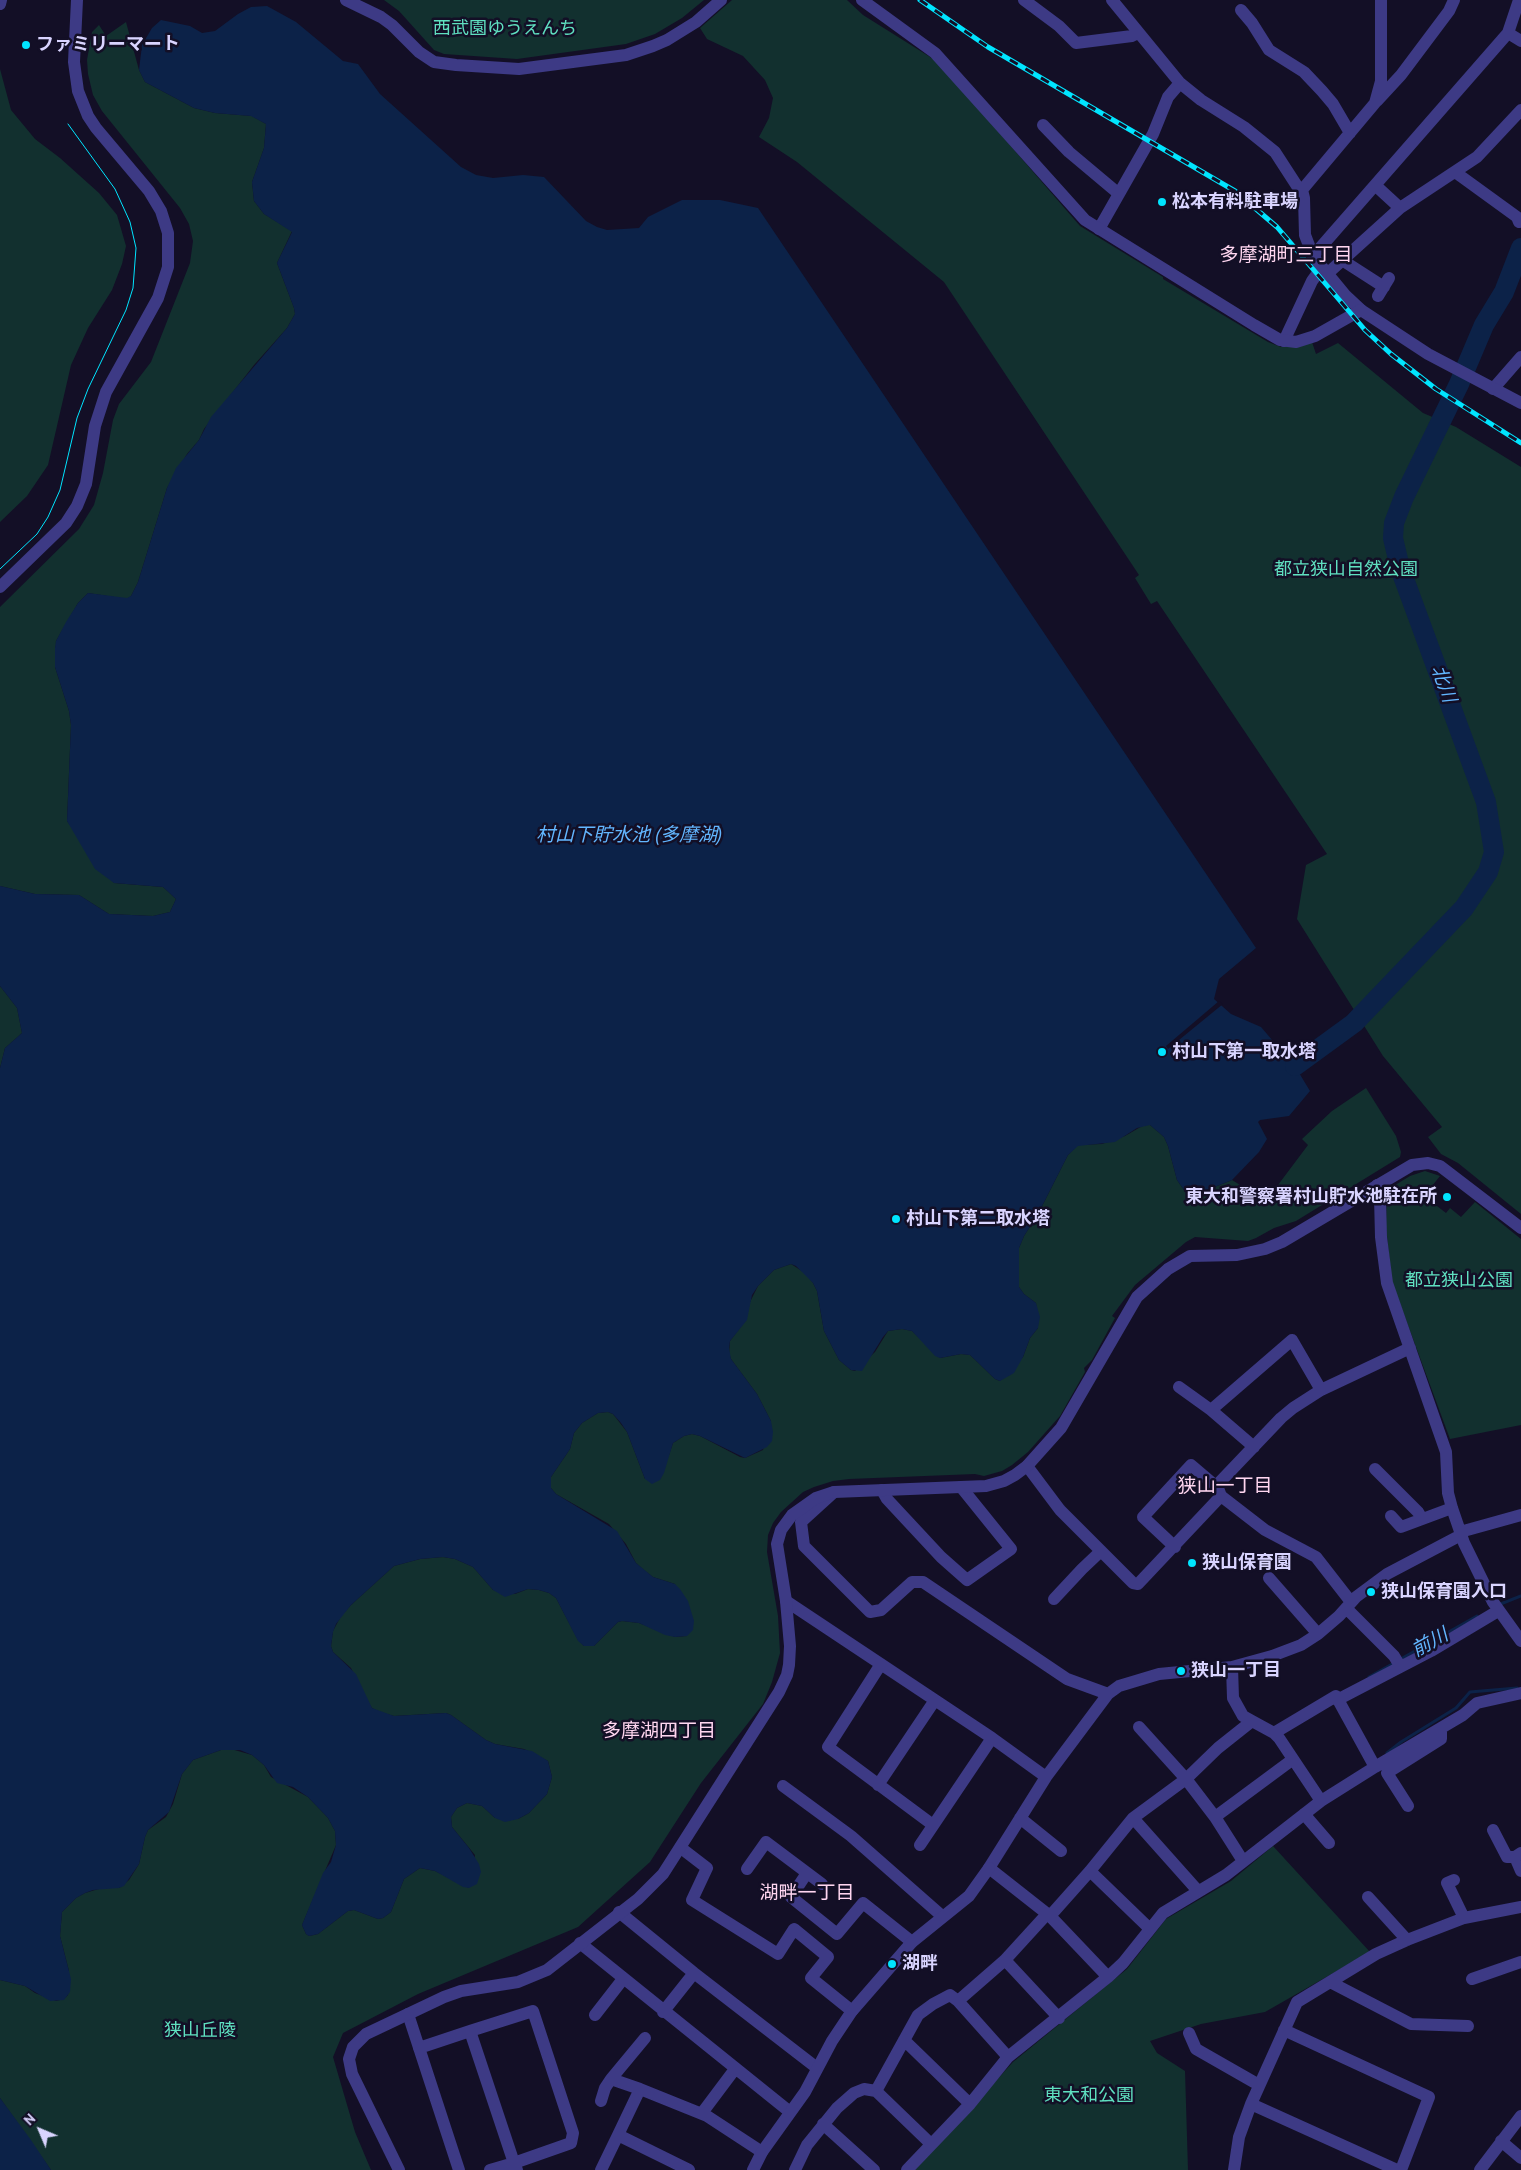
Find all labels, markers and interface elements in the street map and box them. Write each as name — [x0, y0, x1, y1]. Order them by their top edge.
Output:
park label: 西武園ゆうえんち — [433, 18, 577, 40]
place label: ファミリーマート — [36, 34, 180, 56]
marker: ファミリーマート — [20, 39, 32, 51]
place label: 松本有料駐車場 — [1172, 191, 1298, 213]
marker: 松本有料駐車場 — [1156, 196, 1168, 208]
district label: 多摩湖町三丁目 — [1220, 245, 1352, 267]
park label: 都立狭山自然公園 — [1274, 559, 1418, 581]
water label: 北川 — [1426, 662, 1460, 706]
water label: 村山下貯水池 (多摩湖) — [536, 825, 722, 847]
place label: 村山下第一取水塔 — [1172, 1041, 1316, 1063]
marker: 村山下第一取水塔 — [1156, 1046, 1168, 1058]
place label: 東大和警察署村山貯水池駐在所 — [1185, 1186, 1437, 1208]
marker: 東大和警察署村山貯水池駐在所 — [1441, 1191, 1453, 1203]
place label: 村山下第二取水塔 — [906, 1208, 1050, 1230]
marker: 村山下第二取水塔 — [890, 1213, 902, 1225]
park label: 都立狭山公園 — [1405, 1270, 1513, 1292]
district label: 狭山一丁目 — [1178, 1476, 1272, 1498]
place label: 狭山保育園 — [1202, 1552, 1292, 1574]
marker: 狭山保育園 — [1186, 1557, 1198, 1569]
place label: 狭山保育園入口 — [1381, 1581, 1507, 1603]
marker: 狭山保育園入口 — [1365, 1586, 1377, 1598]
water label: 前川 — [1408, 1624, 1452, 1662]
place label: 狭山一丁目 — [1191, 1660, 1281, 1682]
marker: 狭山一丁目 — [1175, 1665, 1187, 1677]
district label: 多摩湖四丁目 — [602, 1721, 716, 1743]
district label: 湖畔一丁目 — [760, 1883, 854, 1905]
place label: 湖畔 — [902, 1953, 938, 1975]
marker: 湖畔 — [886, 1958, 898, 1970]
park label: 狭山丘陵 — [164, 2020, 236, 2042]
park label: 東大和公園 — [1044, 2085, 1134, 2107]
north arrow — [15, 2105, 65, 2155]
text: N — [20, 2110, 39, 2129]

